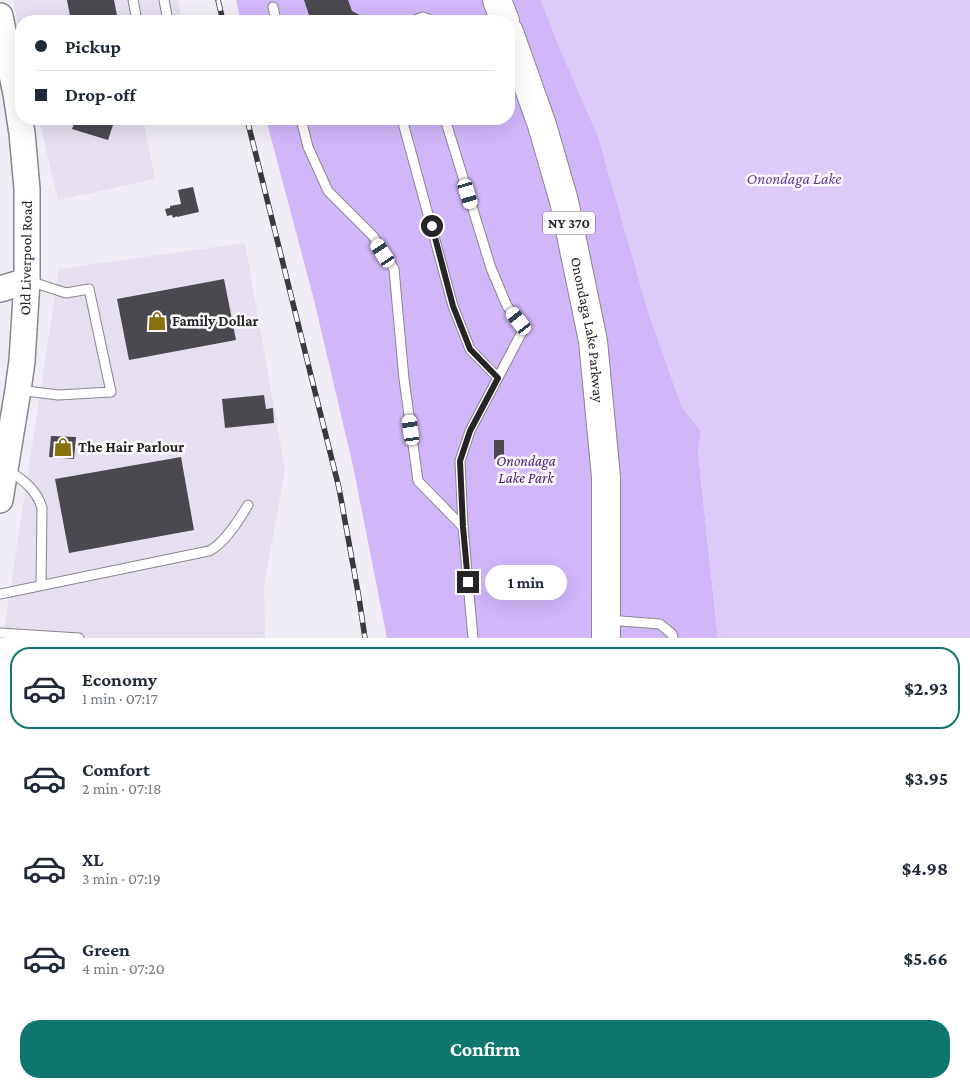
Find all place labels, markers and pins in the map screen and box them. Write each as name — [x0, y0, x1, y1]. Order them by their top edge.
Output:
shop icon: Family Dollar — [146, 310, 168, 332]
place label: Family Dollar — [172, 313, 259, 329]
shop icon: The Hair Parlour — [52, 436, 74, 458]
place label: The Hair Parlour — [78, 439, 184, 455]

